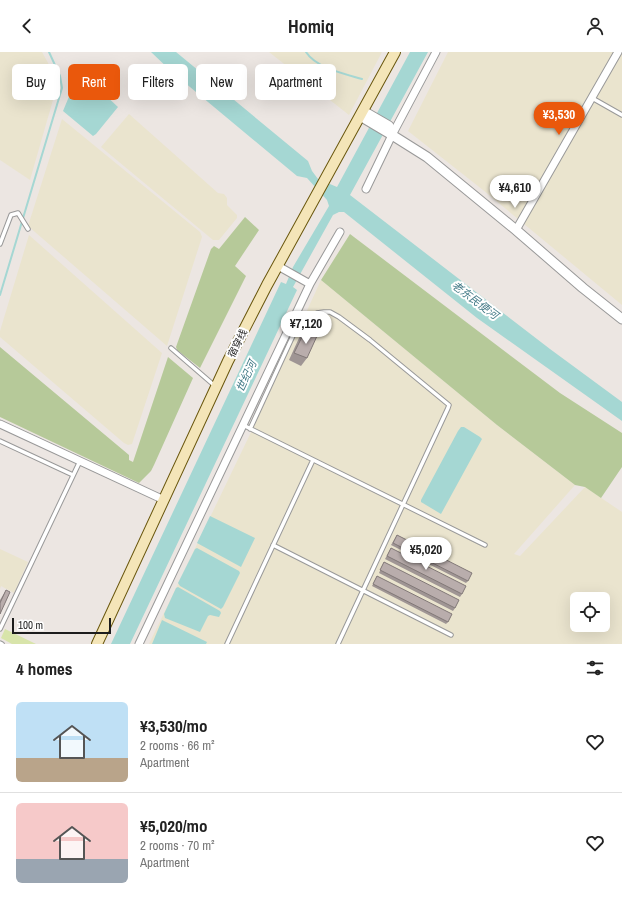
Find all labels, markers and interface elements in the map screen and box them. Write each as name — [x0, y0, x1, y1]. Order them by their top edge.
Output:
text: Homiq — [288, 14, 334, 39]
icon: back — [16, 15, 38, 37]
icon: person — [584, 15, 606, 37]
chip: Buy — [12, 64, 60, 100]
chip: Rent — [68, 64, 120, 100]
chip: Filters — [128, 64, 188, 100]
chip: New — [196, 64, 247, 100]
chip: Apartment — [255, 64, 336, 100]
pin: ¥3,530 — [526, 102, 592, 136]
text: ¥3,530 — [543, 106, 575, 123]
pin: ¥4,610 — [482, 175, 548, 209]
text: ¥4,610 — [499, 179, 531, 196]
water label: 老东民便河 — [449, 278, 503, 323]
pin: ¥7,120 — [273, 311, 339, 345]
text: ¥7,120 — [290, 315, 322, 332]
street label: 宿穿线 — [225, 327, 250, 360]
water label: 世纪河 — [233, 356, 260, 394]
pin: ¥5,020 — [393, 537, 459, 571]
text: ¥5,020 — [410, 541, 442, 558]
map controls — [570, 592, 610, 632]
button: locate — [570, 592, 610, 632]
scale bar — [12, 616, 111, 635]
text: 100 m — [18, 618, 43, 632]
text: 4 homes — [16, 657, 73, 680]
icon: filters — [584, 657, 606, 679]
text: ¥3,530/mo — [140, 714, 207, 737]
icon: home — [48, 718, 96, 766]
icon: heart — [584, 731, 606, 753]
text: 2 rooms · 66 m² — [140, 737, 215, 754]
text: Apartment — [140, 754, 189, 771]
text: ¥5,020/mo — [140, 814, 207, 837]
icon: home — [48, 819, 96, 867]
icon: heart — [584, 832, 606, 854]
text: 2 rooms · 70 m² — [140, 837, 215, 854]
text: Apartment — [140, 854, 189, 871]

